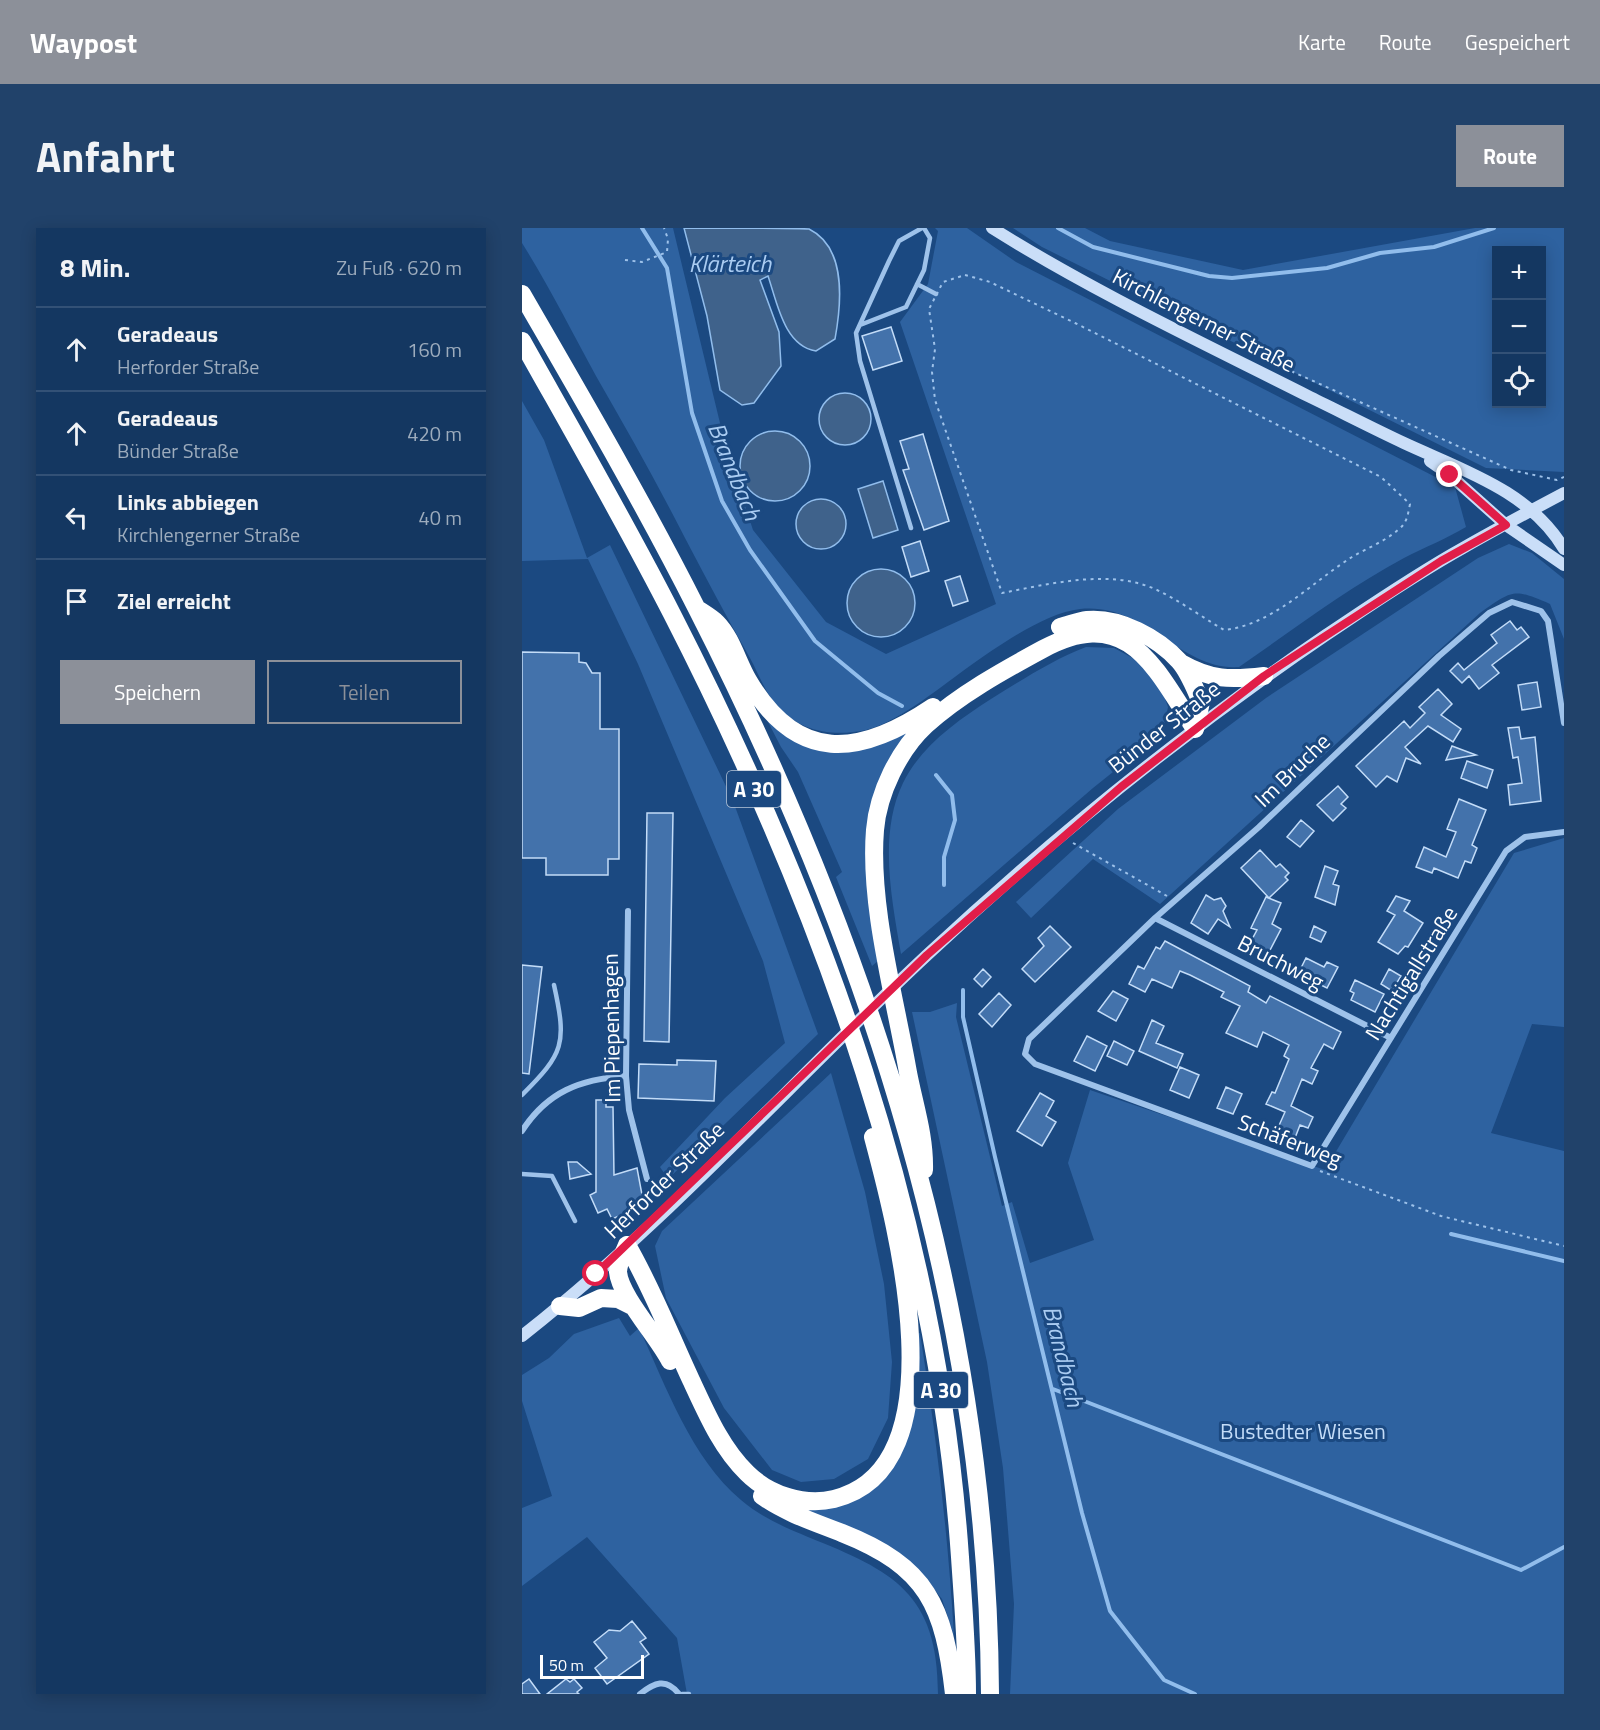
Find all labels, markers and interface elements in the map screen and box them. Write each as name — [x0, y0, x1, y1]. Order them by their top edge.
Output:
text: Waypost — [30, 21, 137, 64]
text: Karte — [1298, 26, 1346, 58]
text: Route — [1379, 26, 1432, 58]
text: Gespeichert — [1465, 26, 1570, 58]
text: Anfahrt — [36, 124, 175, 188]
button: Route — [1456, 125, 1564, 187]
water label: Klärteich — [689, 245, 772, 281]
map controls — [1492, 246, 1546, 408]
button: + — [1492, 246, 1546, 300]
text: 8 Min. — [60, 248, 130, 287]
text: Zu Fuß · 620 m — [336, 252, 462, 283]
street label: Kirchlengerner Straße — [1107, 259, 1301, 381]
button: − — [1492, 300, 1546, 354]
text: Geradeaus — [117, 317, 218, 351]
icon: ahead — [60, 333, 93, 366]
text: 160 m — [407, 334, 462, 365]
text: Herforder Straße — [117, 351, 259, 382]
button: locate — [1492, 354, 1546, 408]
text: Geradeaus — [117, 401, 218, 435]
icon: ahead — [60, 417, 93, 450]
water label: Brandbach — [699, 417, 771, 526]
text: 420 m — [407, 418, 462, 449]
text: Bünder Straße — [117, 435, 239, 466]
route end — [1436, 461, 1462, 487]
text: Links abbiegen — [117, 485, 259, 519]
icon: left — [60, 501, 93, 534]
text: 40 m — [418, 502, 462, 533]
text: Kirchlengerner Straße — [117, 519, 300, 550]
text: Ziel erreicht — [117, 584, 231, 618]
icon: arrive — [60, 585, 93, 618]
button: Speichern — [60, 660, 255, 724]
button: Teilen — [267, 660, 462, 724]
street label: Bünder Straße — [1101, 672, 1227, 782]
street label: Im Bruche — [1246, 725, 1338, 815]
road number: A 30 — [727, 771, 781, 807]
street label: Nachtigallstraße — [1356, 899, 1466, 1047]
street label: Bruchweg — [1232, 926, 1330, 998]
street label: Im Piepenhagen — [593, 953, 629, 1103]
street label: Schäferweg — [1233, 1105, 1347, 1175]
street label: Herforder Straße — [596, 1113, 732, 1247]
route start — [582, 1260, 608, 1286]
water label: Brandbach — [1034, 1302, 1094, 1411]
road number: A 30 — [914, 1372, 968, 1408]
park label: Bustedter Wiesen — [1220, 1414, 1386, 1448]
scale bar — [540, 1652, 644, 1680]
text: 50 m — [549, 1653, 584, 1677]

